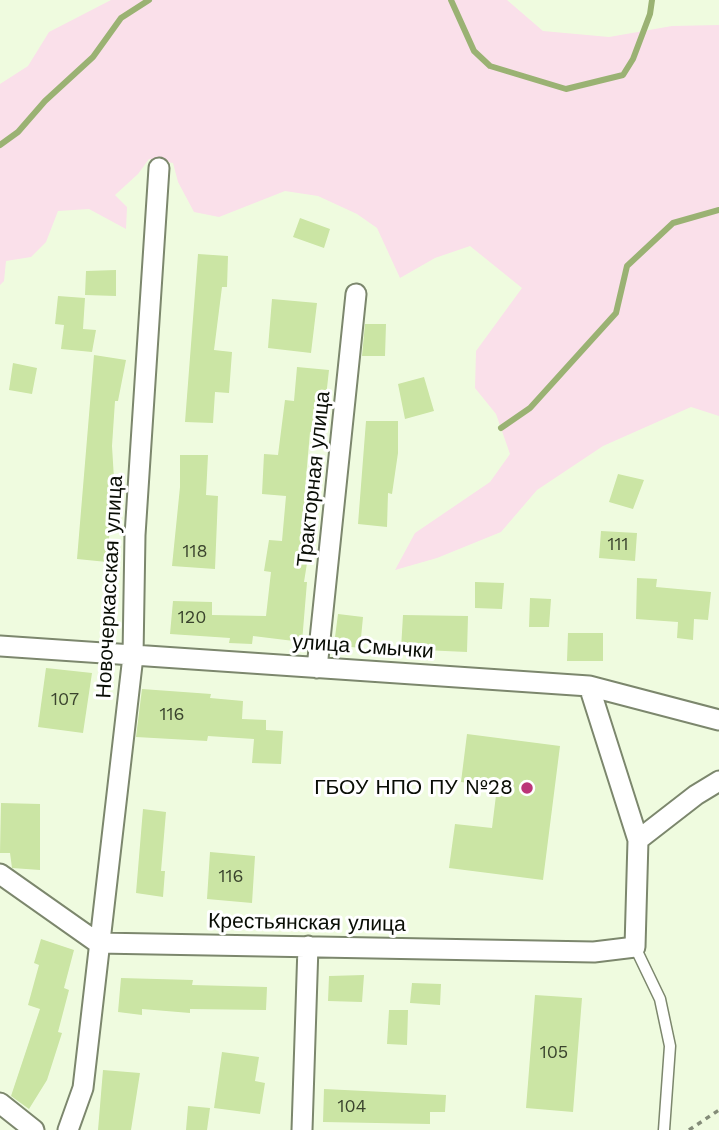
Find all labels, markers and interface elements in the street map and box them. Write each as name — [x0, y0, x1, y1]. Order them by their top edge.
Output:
street label: Тракторная улица — [292, 390, 336, 568]
street label: Новочеркасская улица — [92, 475, 128, 699]
house number: 111 — [607, 534, 629, 556]
house number: 118 — [182, 541, 208, 563]
house number: 120 — [178, 607, 206, 629]
street label: улица Смычки — [292, 629, 434, 665]
house number: 107 — [51, 689, 79, 711]
house number: 116 — [160, 704, 184, 726]
place label: ГБОУ НПО ПУ №28 — [314, 775, 513, 801]
marker: ГБОУ НПО ПУ №28 — [519, 780, 535, 796]
house number: 116 — [219, 866, 243, 888]
street label: Крестьянская улица — [208, 909, 406, 937]
house number: 105 — [540, 1042, 568, 1064]
house number: 104 — [337, 1096, 367, 1118]

